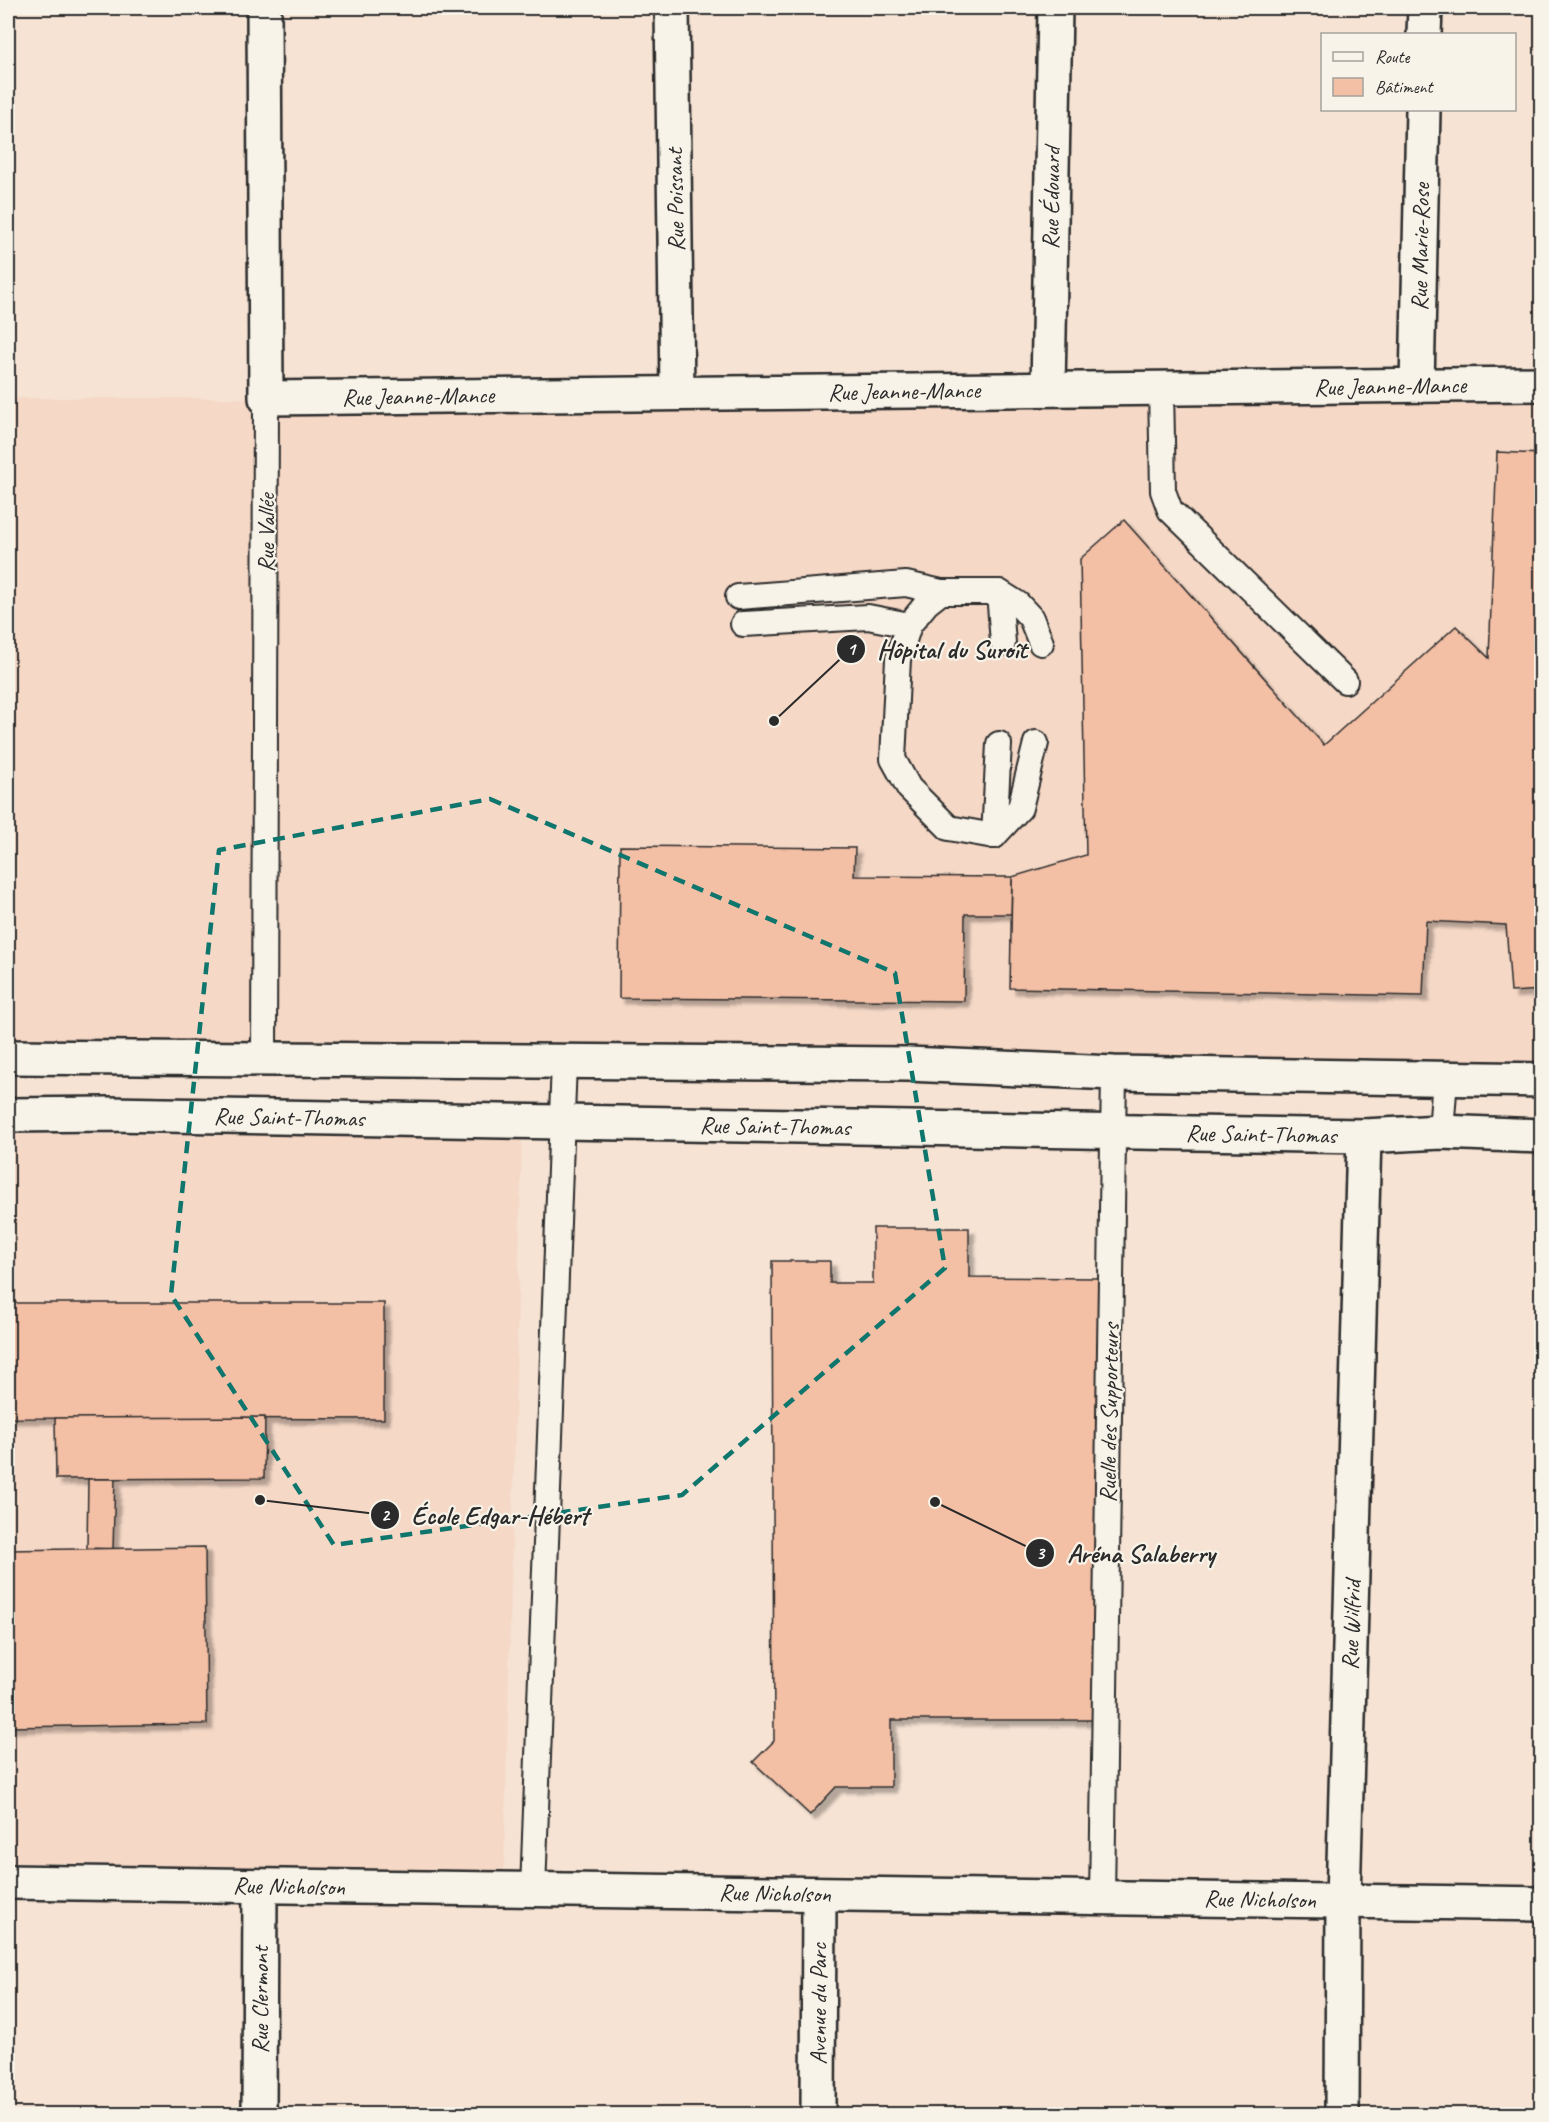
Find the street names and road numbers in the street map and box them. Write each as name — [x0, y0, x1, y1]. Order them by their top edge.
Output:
street label: Rue Édouard — [1035, 143, 1067, 250]
street label: Rue Poissant — [659, 146, 691, 252]
street label: Rue Marie-Rose — [1404, 181, 1436, 311]
street label: Rue Jeanne-Mance — [1314, 370, 1469, 402]
street label: Rue Jeanne-Mance — [828, 375, 983, 407]
street label: Rue Jeanne-Mance — [342, 380, 497, 412]
street label: Rue Vallée — [251, 491, 281, 573]
street label: Rue Saint-Thomas — [213, 1101, 366, 1133]
street label: Rue Saint-Thomas — [699, 1110, 852, 1142]
street label: Rue Saint-Thomas — [1185, 1118, 1338, 1150]
street label: Ruelle des Supporteurs — [1092, 1320, 1126, 1503]
street label: Rue Wilfrid — [1334, 1576, 1368, 1671]
street label: Rue Nicholson — [233, 1870, 346, 1902]
street label: Rue Nicholson — [719, 1877, 832, 1909]
street label: Rue Nicholson — [1204, 1883, 1317, 1915]
street label: Avenue du Parc — [803, 1942, 833, 2065]
street label: Rue Clermont — [245, 1944, 275, 2054]

